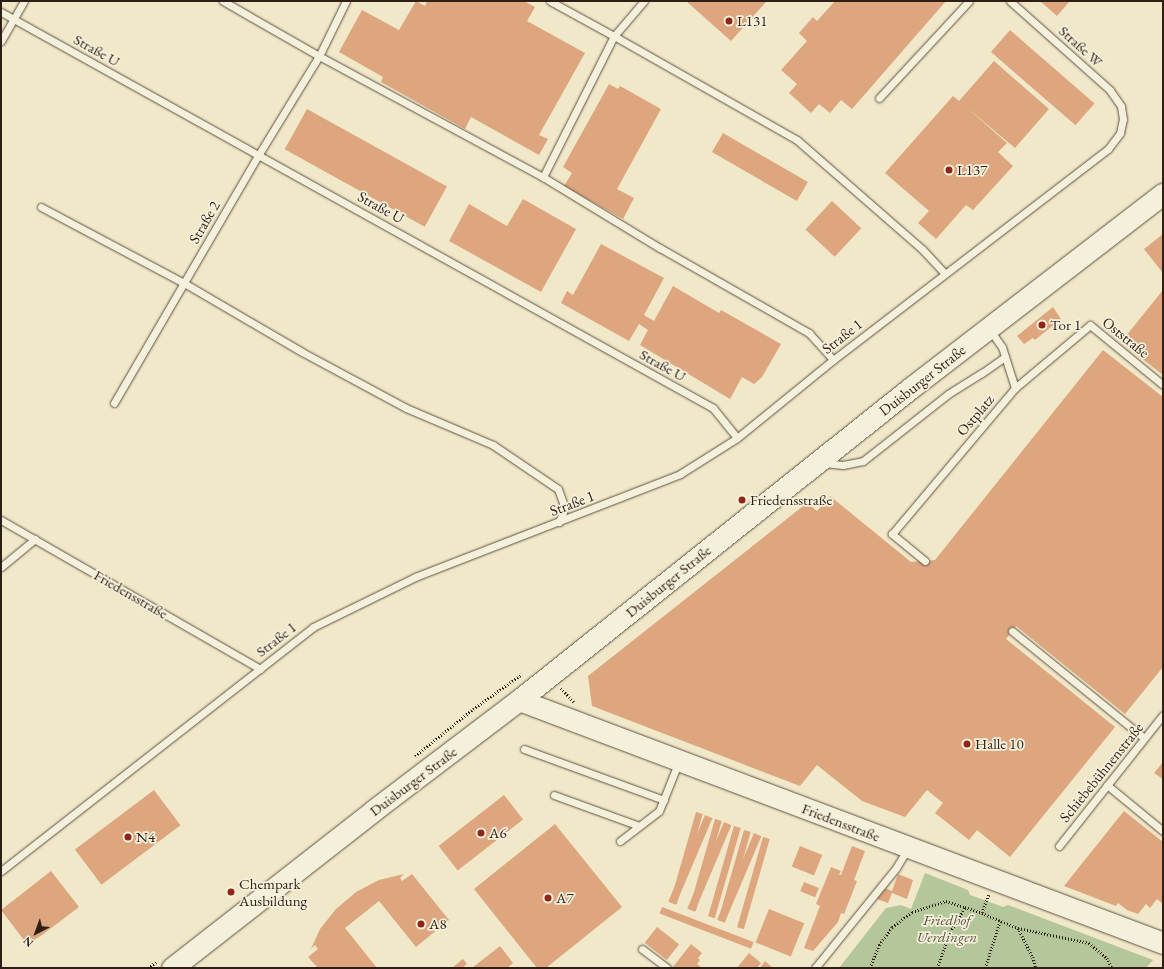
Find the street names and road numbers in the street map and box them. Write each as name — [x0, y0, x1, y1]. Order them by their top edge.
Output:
street label: Straße W — [1055, 22, 1107, 70]
street label: Straße U — [71, 30, 123, 70]
street label: Straße U — [355, 187, 407, 227]
street label: Straße 2 — [185, 197, 223, 247]
street label: Oststraße — [1099, 313, 1153, 361]
street label: Straße 1 — [818, 315, 866, 357]
street label: Duisburger Straße — [875, 341, 969, 419]
street label: Straße U — [637, 345, 689, 385]
street label: Ostplatz — [953, 391, 997, 439]
street label: Straße 1 — [547, 486, 597, 520]
street label: Duisburger Straße — [622, 541, 714, 621]
street label: Friedensstraße — [91, 566, 171, 622]
street label: Straße 1 — [252, 618, 300, 660]
street label: Schiebebühnenstraße — [1055, 719, 1147, 825]
street label: Duisburger Straße — [366, 742, 460, 820]
street label: Friedensstraße — [799, 799, 883, 845]

